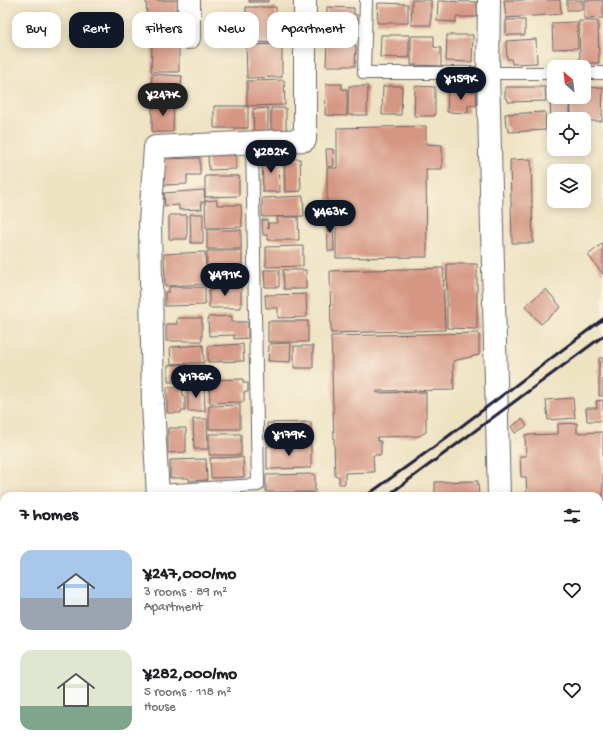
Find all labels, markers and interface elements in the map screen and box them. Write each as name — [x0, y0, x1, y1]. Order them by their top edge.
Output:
chip: Buy — [12, 12, 61, 48]
chip: Rent — [69, 12, 124, 48]
chip: Filters — [132, 12, 196, 48]
chip: New — [204, 12, 259, 48]
chip: Apartment — [267, 12, 358, 48]
north arrow — [547, 60, 591, 104]
map controls — [547, 60, 591, 208]
pin: ¥159K — [433, 67, 489, 101]
text: ¥159K — [445, 72, 477, 87]
pin: ¥247K — [135, 83, 191, 117]
text: ¥247K — [147, 88, 179, 103]
button: locate — [547, 112, 591, 156]
pin: ¥282K — [243, 140, 299, 174]
text: ¥282K — [254, 145, 288, 160]
button: layers — [547, 164, 591, 208]
pin: ¥463K — [302, 200, 358, 234]
text: ¥463K — [314, 205, 346, 220]
pin: ¥491K — [197, 263, 253, 297]
text: ¥491K — [209, 268, 241, 283]
pin: ¥176K — [168, 365, 224, 399]
text: ¥176K — [180, 370, 212, 385]
pin: ¥179K — [261, 423, 317, 457]
text: ¥179K — [273, 428, 305, 443]
icon: filters — [561, 505, 583, 527]
text: 7 homes — [20, 506, 78, 526]
text: ¥247,000/mo — [144, 565, 236, 585]
icon: home — [52, 566, 100, 614]
icon: heart — [561, 579, 583, 601]
text: 3 rooms · 89 m² — [144, 585, 227, 600]
text: Apartment — [144, 600, 203, 615]
text: ¥282,000/mo — [144, 665, 237, 685]
icon: home — [52, 666, 100, 714]
icon: heart — [561, 679, 583, 701]
text: 5 rooms · 118 m² — [144, 685, 231, 700]
text: House — [144, 700, 176, 715]

